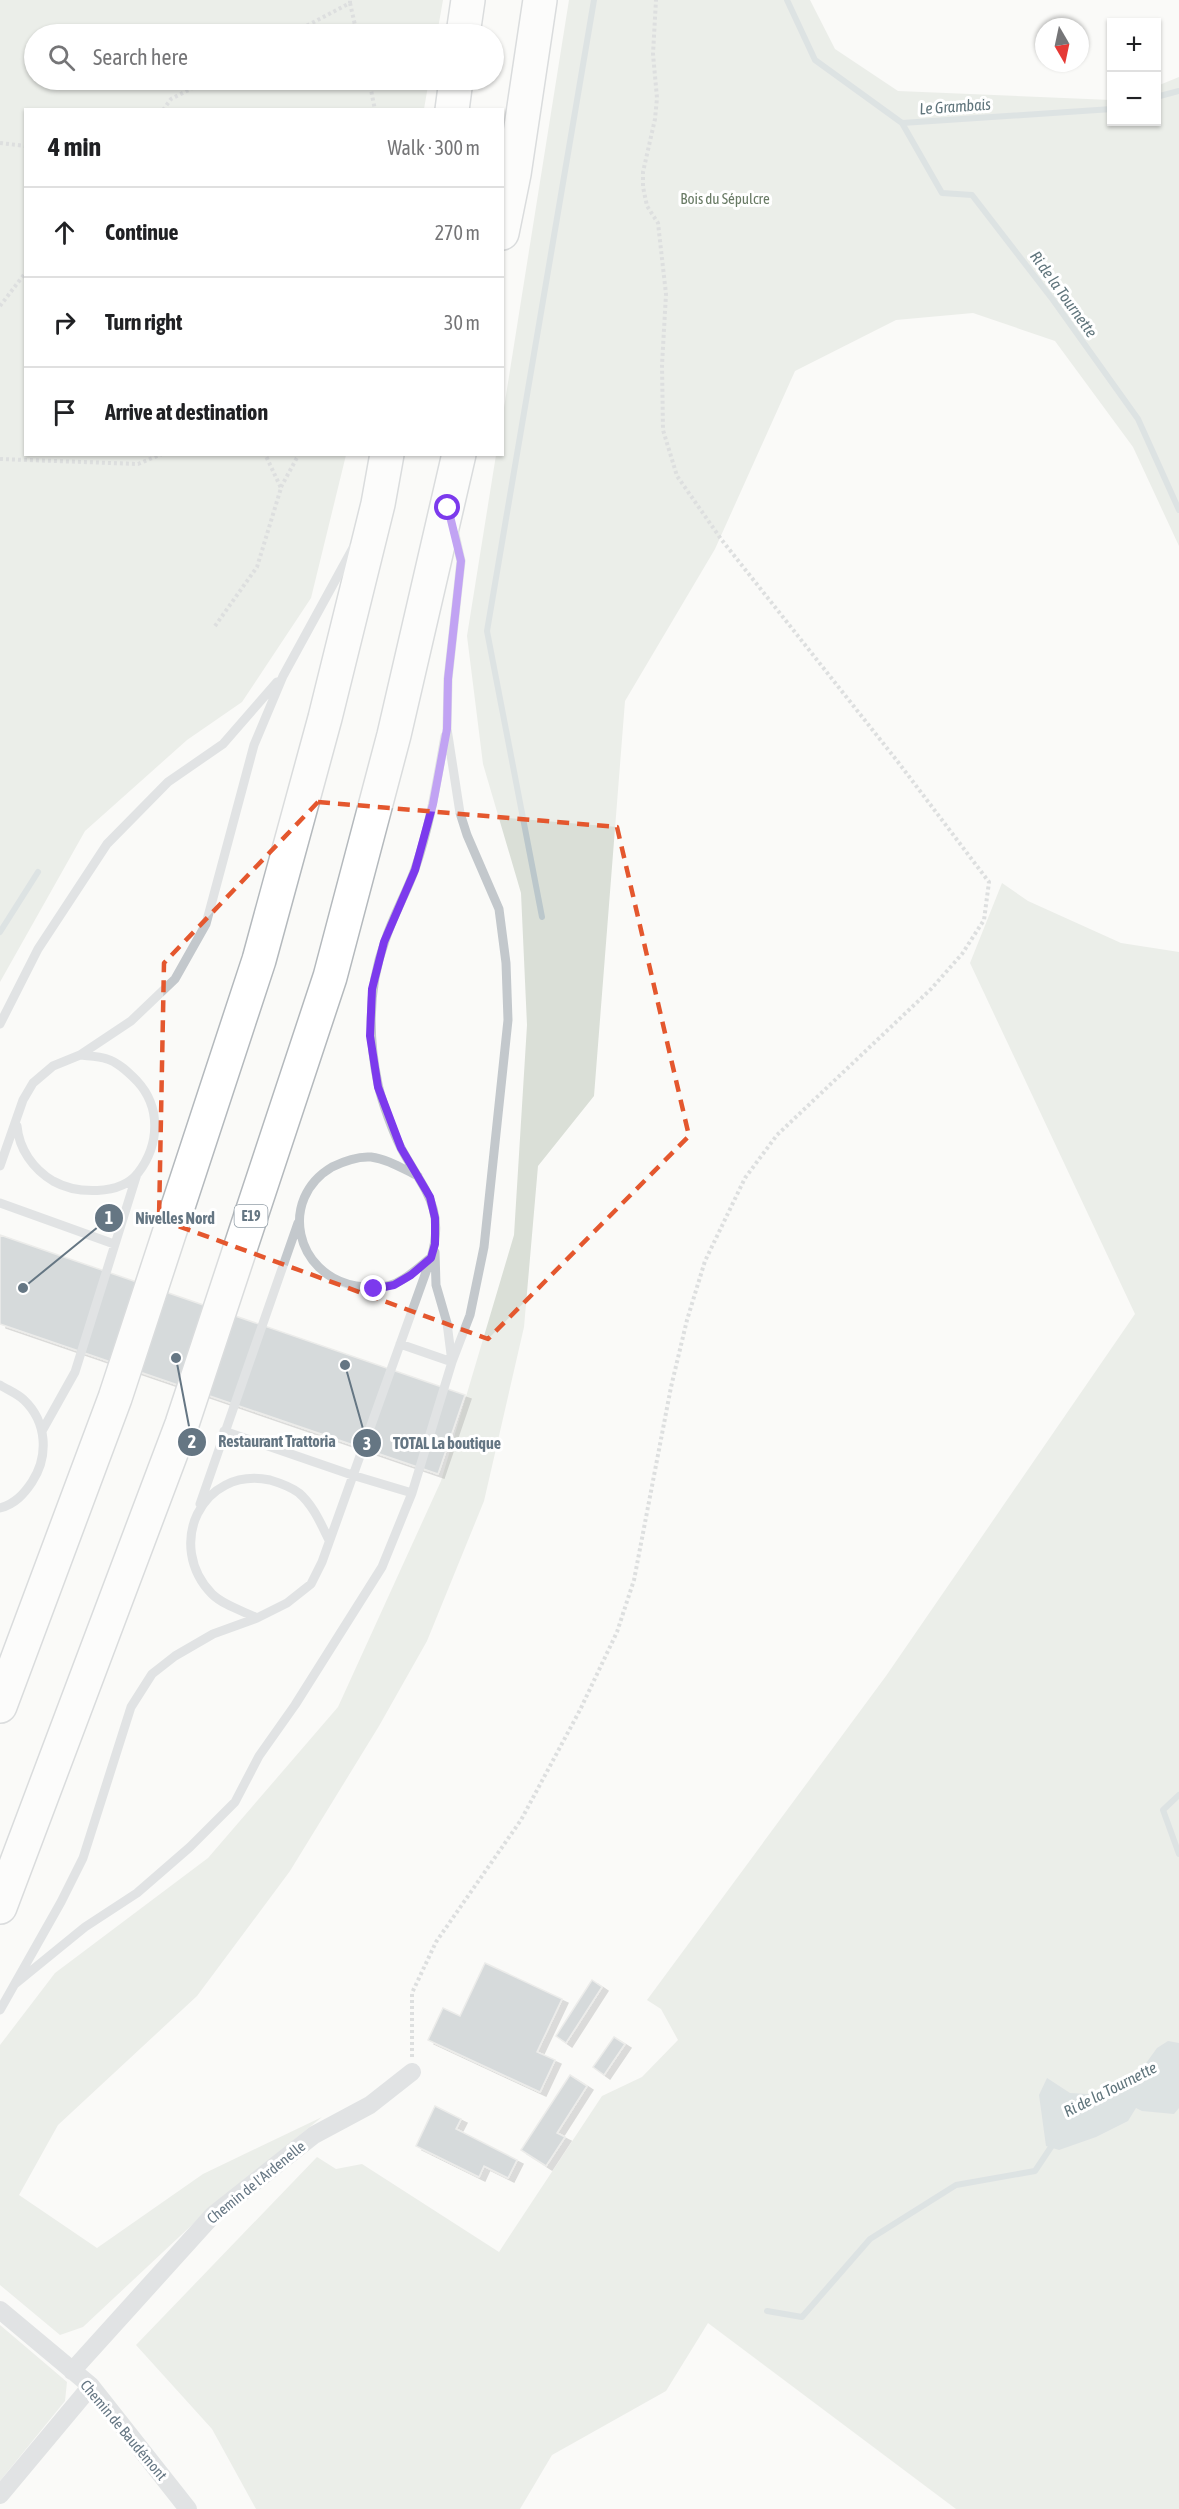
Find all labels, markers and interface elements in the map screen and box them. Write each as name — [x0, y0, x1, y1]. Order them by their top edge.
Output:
north arrow — [1035, 18, 1089, 72]
map controls — [1107, 18, 1161, 126]
button: + — [1107, 18, 1161, 72]
search box — [24, 24, 504, 90]
icon: search — [45, 41, 78, 74]
text: Search here — [93, 44, 188, 70]
button: − — [1107, 72, 1161, 126]
water label: Le Grambais — [919, 94, 992, 117]
text: 4 min — [48, 132, 101, 162]
text: Walk · 300 m — [388, 136, 480, 159]
park label: Bois du Sépulcre — [680, 190, 770, 207]
icon: ahead — [48, 216, 81, 249]
text: Continue — [105, 219, 179, 245]
text: 270 m — [435, 221, 480, 244]
water label: Ri de la Tournette — [1027, 247, 1101, 341]
icon: right — [48, 306, 81, 339]
text: Turn right — [105, 309, 182, 335]
text: 30 m — [444, 311, 480, 334]
icon: arrive — [48, 396, 81, 429]
text: Arrive at destination — [105, 399, 268, 425]
route start — [434, 494, 460, 520]
callout: Nivelles Nord — [94, 1201, 227, 1235]
road number: E19 — [234, 1205, 268, 1227]
text: 1 — [105, 1207, 113, 1228]
text: Nivelles Nord — [135, 1209, 215, 1227]
route end — [360, 1275, 386, 1301]
callout: Restaurant Trattoria — [177, 1425, 348, 1459]
callout: TOTAL La boutique — [352, 1426, 513, 1460]
text: 2 — [188, 1431, 196, 1452]
text: Restaurant Trattoria — [218, 1432, 336, 1450]
text: 3 — [363, 1433, 371, 1454]
text: TOTAL La boutique — [393, 1434, 501, 1452]
water label: Ri de la Tournette — [1061, 2058, 1159, 2120]
street label: Chemin de l'Ardenelle — [204, 2137, 309, 2227]
street label: Chemin de Baudémont — [77, 2377, 171, 2483]

